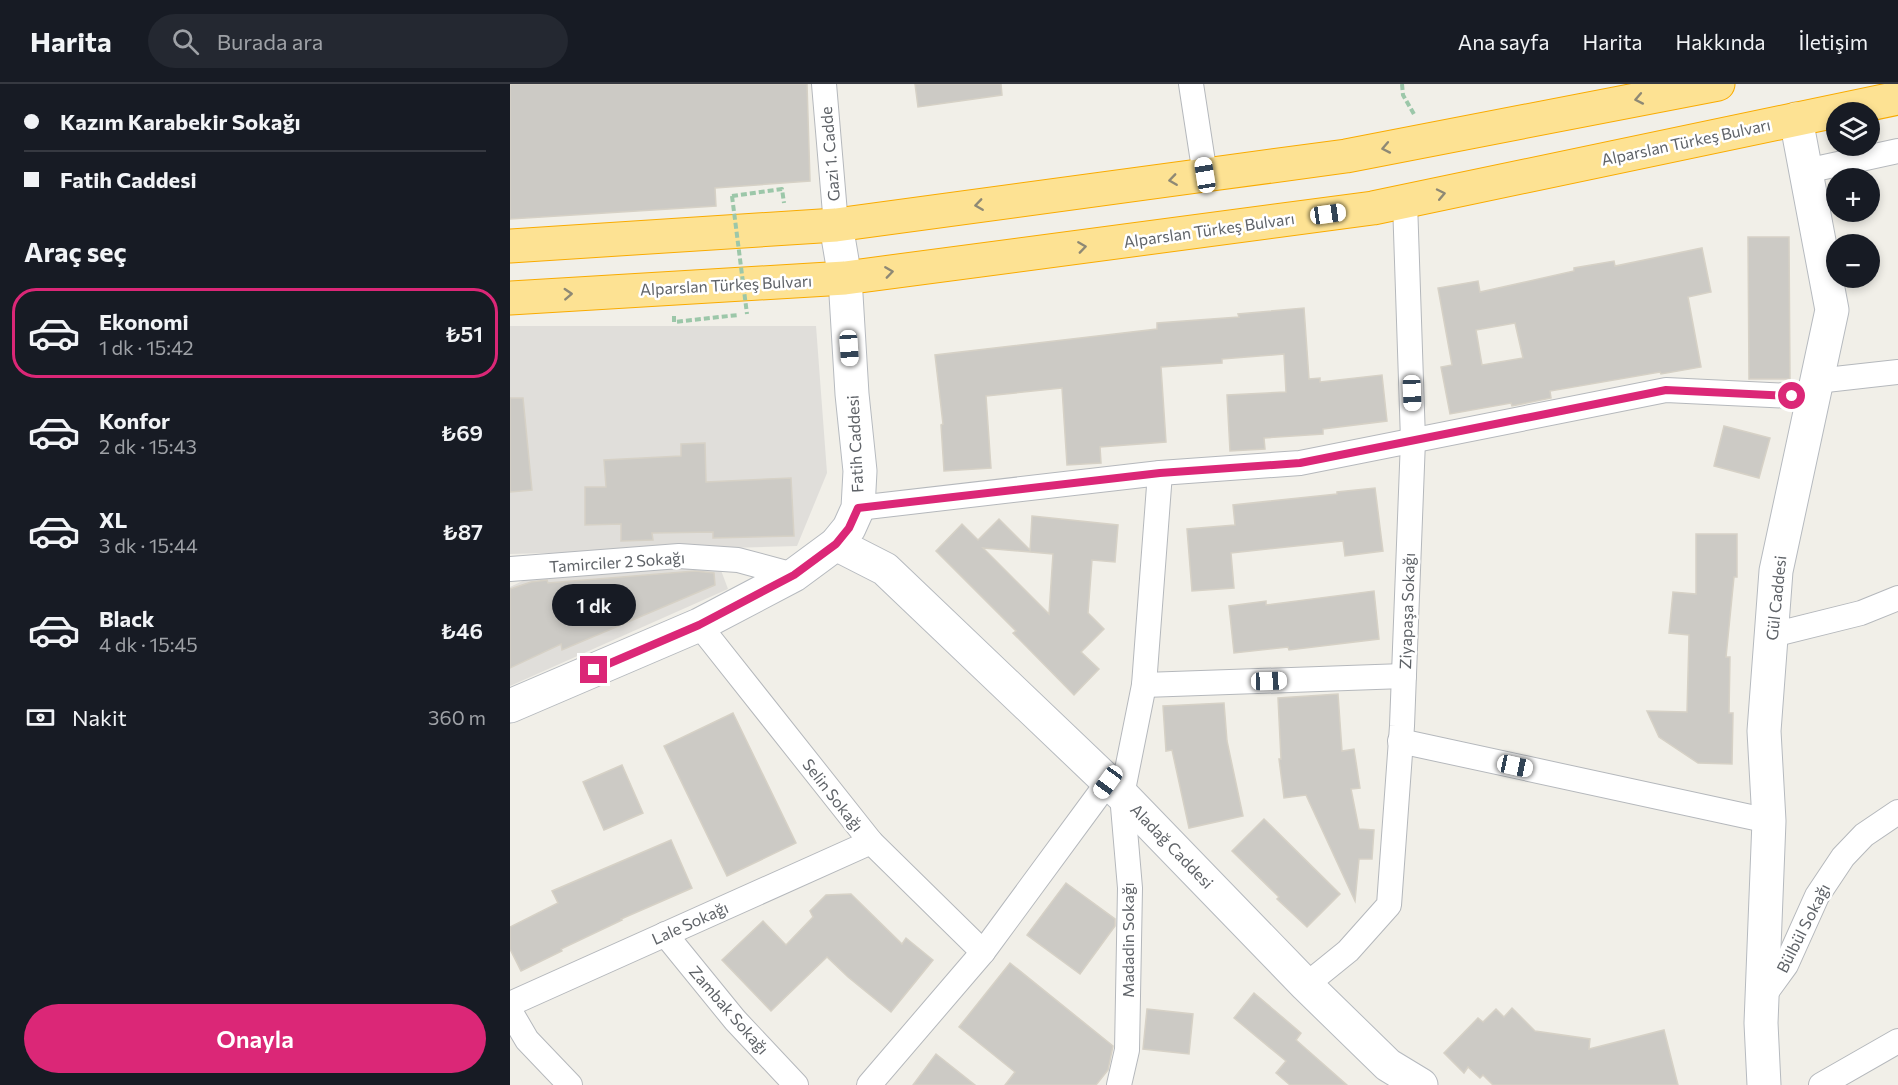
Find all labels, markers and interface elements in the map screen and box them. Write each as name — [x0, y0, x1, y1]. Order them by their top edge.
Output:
search box — [148, 14, 568, 68]
text: Harita — [30, 24, 112, 58]
icon: search — [169, 25, 202, 58]
text: Burada ara — [217, 28, 323, 55]
text: Ana sayfa — [1458, 29, 1549, 54]
text: Harita — [1582, 29, 1643, 54]
text: Hakkında — [1676, 29, 1766, 54]
text: İletişim — [1799, 29, 1868, 54]
one-way arrow — [1635, 92, 1645, 105]
map controls — [1826, 102, 1880, 288]
button: layers — [1826, 102, 1880, 156]
street label: Gazi 1. Cadde — [816, 106, 843, 202]
text: Kazım Karabekir Sokağı — [60, 108, 301, 135]
street label: Alparslan Türkeş Bulvarı — [1600, 114, 1772, 169]
one-way arrow — [1381, 141, 1391, 154]
car — [1193, 156, 1217, 194]
text: Fatih Caddesi — [60, 166, 197, 193]
button: + — [1826, 168, 1880, 222]
one-way arrow — [1168, 173, 1177, 185]
one-way arrow — [1436, 188, 1446, 201]
one-way arrow — [975, 199, 984, 211]
car — [1309, 203, 1347, 225]
street label: Alparslan Türkeş Bulvarı — [1122, 208, 1296, 251]
button: − — [1826, 234, 1880, 288]
text: Araç seç — [24, 235, 127, 268]
one-way arrow — [1077, 241, 1086, 253]
one-way arrow — [884, 267, 893, 279]
street label: Alparslan Türkeş Bulvarı — [639, 270, 813, 299]
one-way arrow — [564, 288, 573, 301]
icon: car — [27, 306, 81, 360]
text: Ekonomi — [99, 308, 189, 335]
text: ₺51 — [445, 320, 483, 347]
car — [839, 329, 859, 367]
text: 1 dk · 15:42 — [99, 335, 194, 359]
car — [1402, 375, 1422, 411]
route start — [1778, 382, 1805, 409]
street label: Fatih Caddesi — [842, 395, 867, 493]
icon: car — [27, 405, 81, 459]
text: Konfor — [99, 407, 170, 434]
text: ₺69 — [441, 419, 483, 446]
text: 2 dk · 15:43 — [99, 434, 197, 458]
icon: car — [27, 504, 81, 558]
text: XL — [99, 506, 127, 533]
text: ₺87 — [442, 518, 483, 545]
text: 3 dk · 15:44 — [99, 533, 198, 557]
street label: Tamirciler 2 Sokağı — [548, 547, 686, 576]
street label: Ziyapaşa Sokağı — [1395, 552, 1418, 670]
street label: Gül Caddesi — [1762, 554, 1789, 641]
callout: 1 dk — [552, 583, 636, 625]
text: 1 dk — [576, 593, 612, 617]
icon: car — [27, 603, 81, 657]
text: Black — [99, 605, 154, 632]
text: ₺46 — [441, 617, 483, 644]
text: 4 dk · 15:45 — [99, 632, 198, 656]
route end — [580, 656, 607, 683]
car — [1251, 671, 1287, 691]
icon: cash — [24, 701, 57, 734]
text: Nakit — [72, 704, 127, 731]
text: 360 m — [428, 705, 486, 729]
car — [1496, 753, 1534, 779]
street label: Selin Sokağı — [799, 755, 868, 835]
car — [1090, 762, 1126, 802]
street label: Aladağ Caddesi — [1127, 799, 1218, 892]
street label: Bülbül Sokağı — [1772, 880, 1833, 976]
street label: Madadin Sokağı — [1118, 882, 1137, 998]
street label: Lale Sokağı — [649, 897, 731, 948]
street label: Zambak Sokağı — [686, 961, 773, 1058]
button: Onayla — [24, 1004, 486, 1073]

